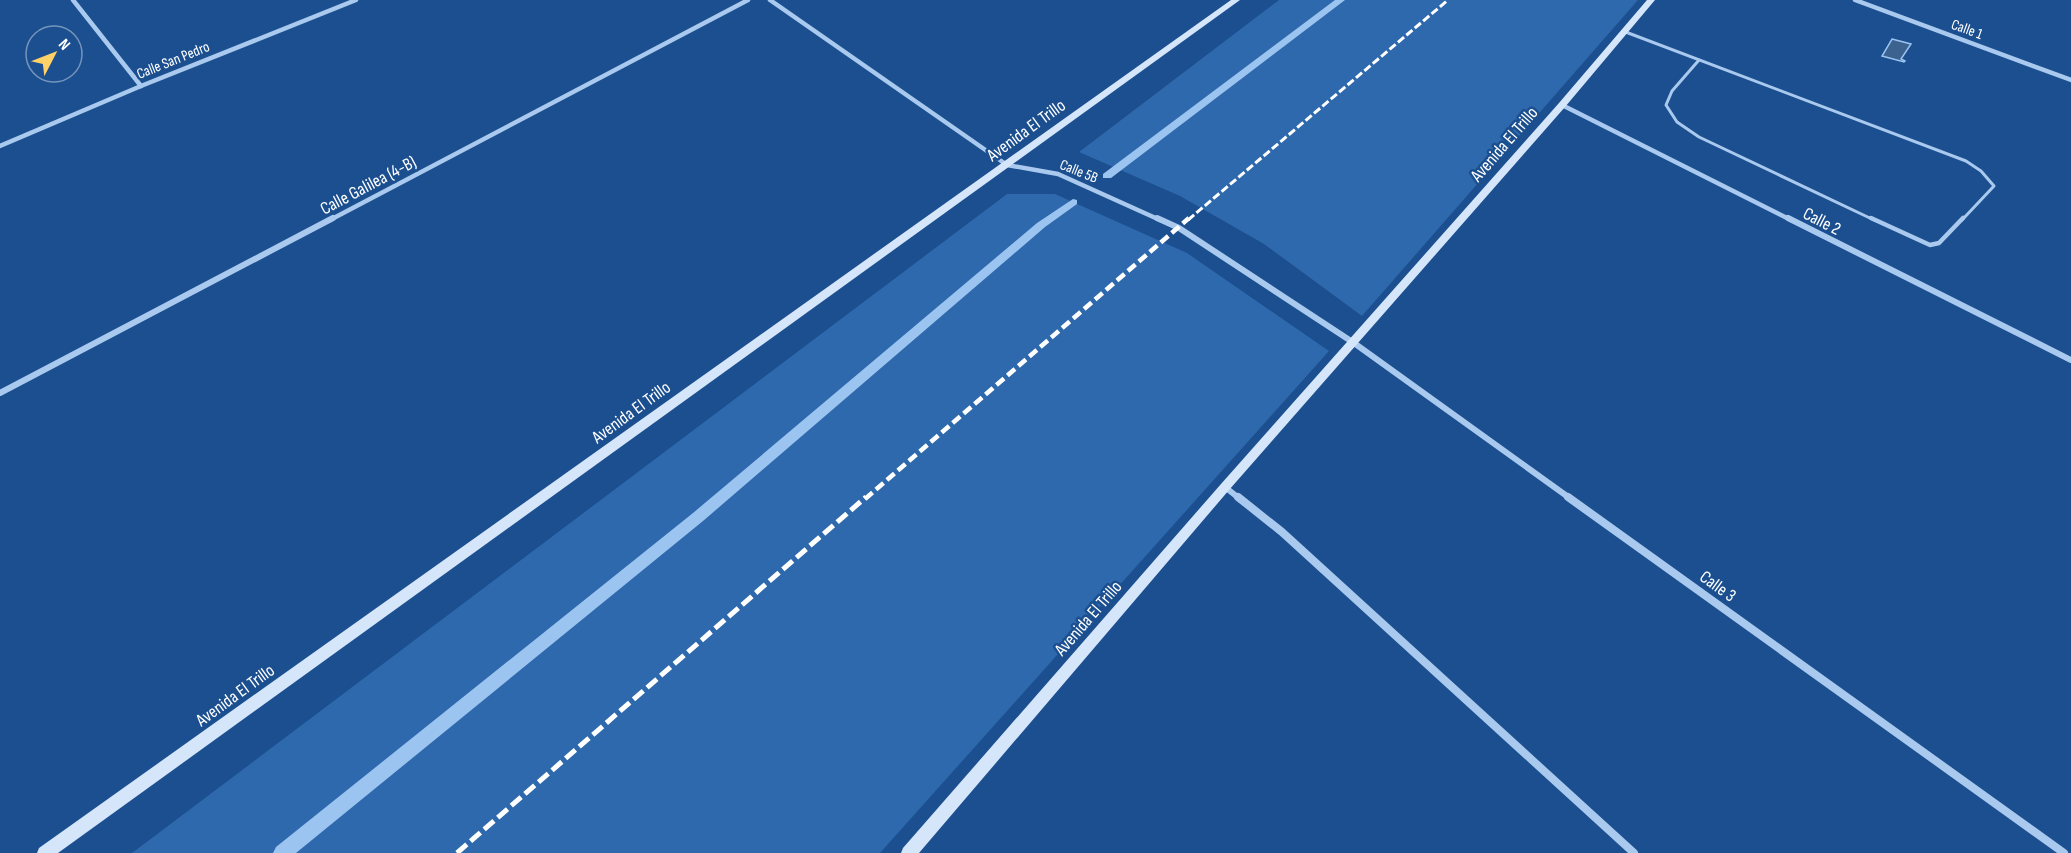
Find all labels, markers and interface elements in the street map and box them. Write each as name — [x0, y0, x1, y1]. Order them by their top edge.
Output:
street label: Calle 1 — [1949, 15, 1986, 44]
north arrow — [24, 24, 84, 84]
text: N — [54, 35, 74, 54]
street label: Calle San Pedro — [134, 37, 212, 84]
street label: Avenida El Trillo — [982, 95, 1070, 167]
street label: Avenida El Trillo — [1466, 103, 1543, 187]
street label: Calle Galilea (4-B) — [317, 151, 420, 219]
street label: Calle 5B — [1057, 155, 1101, 188]
street label: Calle 2 — [1799, 203, 1844, 240]
street label: Avenida El Trillo — [587, 377, 675, 449]
street label: Calle 3 — [1695, 566, 1740, 607]
street label: Avenida El Trillo — [1050, 577, 1127, 661]
street label: Avenida El Trillo — [191, 660, 279, 732]

